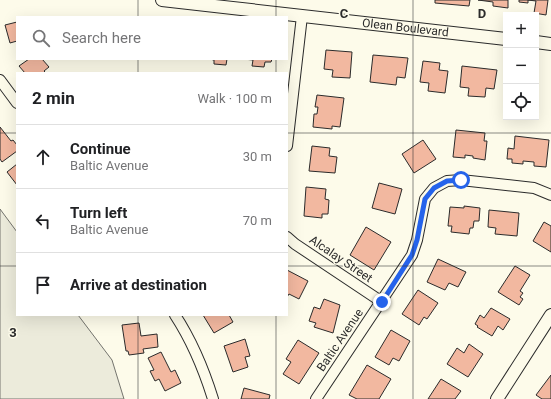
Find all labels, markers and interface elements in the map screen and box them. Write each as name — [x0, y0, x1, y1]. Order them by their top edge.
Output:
text: C — [340, 6, 349, 21]
text: D — [478, 6, 486, 21]
map controls — [503, 12, 539, 120]
button: + — [503, 12, 539, 48]
search box — [16, 16, 288, 60]
street label: Olean Boulevard — [361, 16, 449, 39]
icon: search — [30, 27, 52, 49]
text: Search here — [62, 29, 141, 47]
button: − — [503, 48, 539, 84]
button: locate — [503, 84, 539, 120]
text: 2 min — [32, 88, 75, 108]
text: Walk · 100 m — [197, 91, 272, 106]
text: Continue — [70, 140, 131, 158]
icon: ahead — [32, 146, 54, 168]
text: 30 m — [243, 149, 272, 164]
text: Baltic Avenue — [70, 158, 148, 173]
route start — [452, 171, 470, 189]
text: Turn left — [70, 204, 127, 222]
icon: left — [32, 210, 54, 232]
text: 70 m — [243, 213, 272, 228]
text: Baltic Avenue — [70, 222, 148, 237]
street label: Alcalay Street — [307, 233, 375, 285]
icon: arrive — [32, 274, 54, 296]
text: Arrive at destination — [70, 276, 207, 294]
route end — [373, 293, 391, 311]
street label: Baltic Avenue — [314, 306, 366, 374]
text: 3 — [9, 325, 17, 340]

